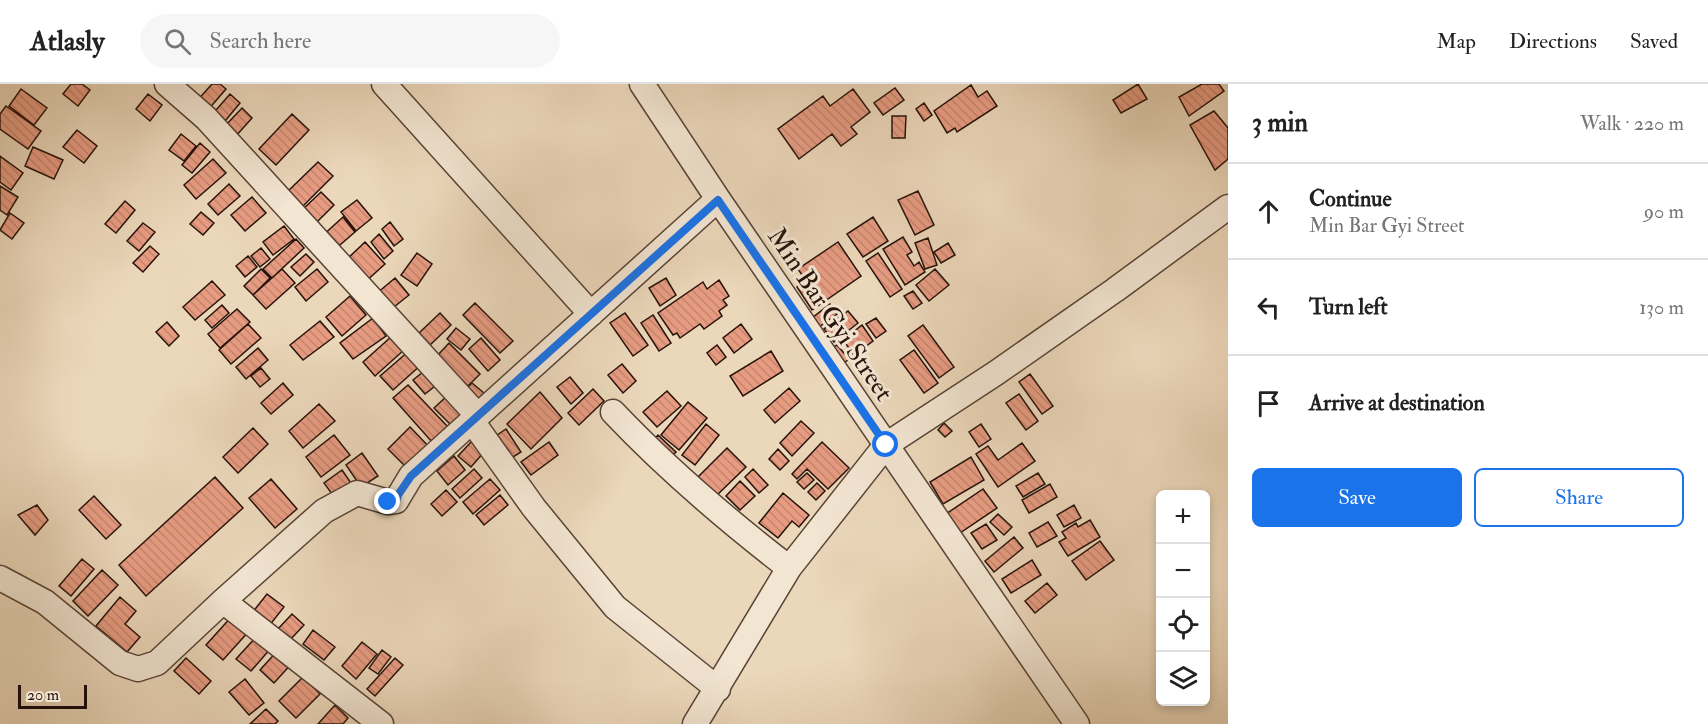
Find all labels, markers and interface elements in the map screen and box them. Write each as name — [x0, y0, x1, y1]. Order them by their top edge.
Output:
search box — [140, 14, 560, 68]
text: Atlasly — [30, 24, 104, 59]
icon: search — [161, 25, 194, 58]
text: Search here — [209, 27, 311, 55]
text: Map — [1436, 28, 1476, 55]
text: Directions — [1509, 28, 1597, 55]
text: Saved — [1630, 28, 1678, 55]
text: 3 min — [1252, 107, 1308, 139]
text: Walk · 220 m — [1580, 111, 1684, 136]
text: Continue — [1309, 185, 1392, 213]
icon: ahead — [1252, 195, 1285, 228]
text: 90 m — [1644, 199, 1684, 224]
text: Min Bar Gyi Street — [1309, 213, 1465, 238]
street label: Min Bar Gyi Street — [760, 222, 900, 407]
icon: left — [1252, 291, 1285, 324]
text: Turn left — [1309, 293, 1388, 321]
text: 130 m — [1639, 295, 1684, 320]
icon: arrive — [1252, 387, 1285, 420]
text: Arrive at destination — [1309, 389, 1485, 417]
route start — [872, 431, 898, 457]
button: Save — [1252, 468, 1462, 527]
button: Share — [1474, 468, 1684, 527]
route end — [374, 488, 400, 514]
map controls — [1156, 490, 1210, 706]
button: + — [1156, 490, 1210, 544]
button: − — [1156, 544, 1210, 598]
button: locate — [1156, 598, 1210, 652]
button: layers — [1156, 652, 1210, 706]
scale bar — [18, 682, 87, 710]
text: 20 m — [27, 685, 59, 705]

